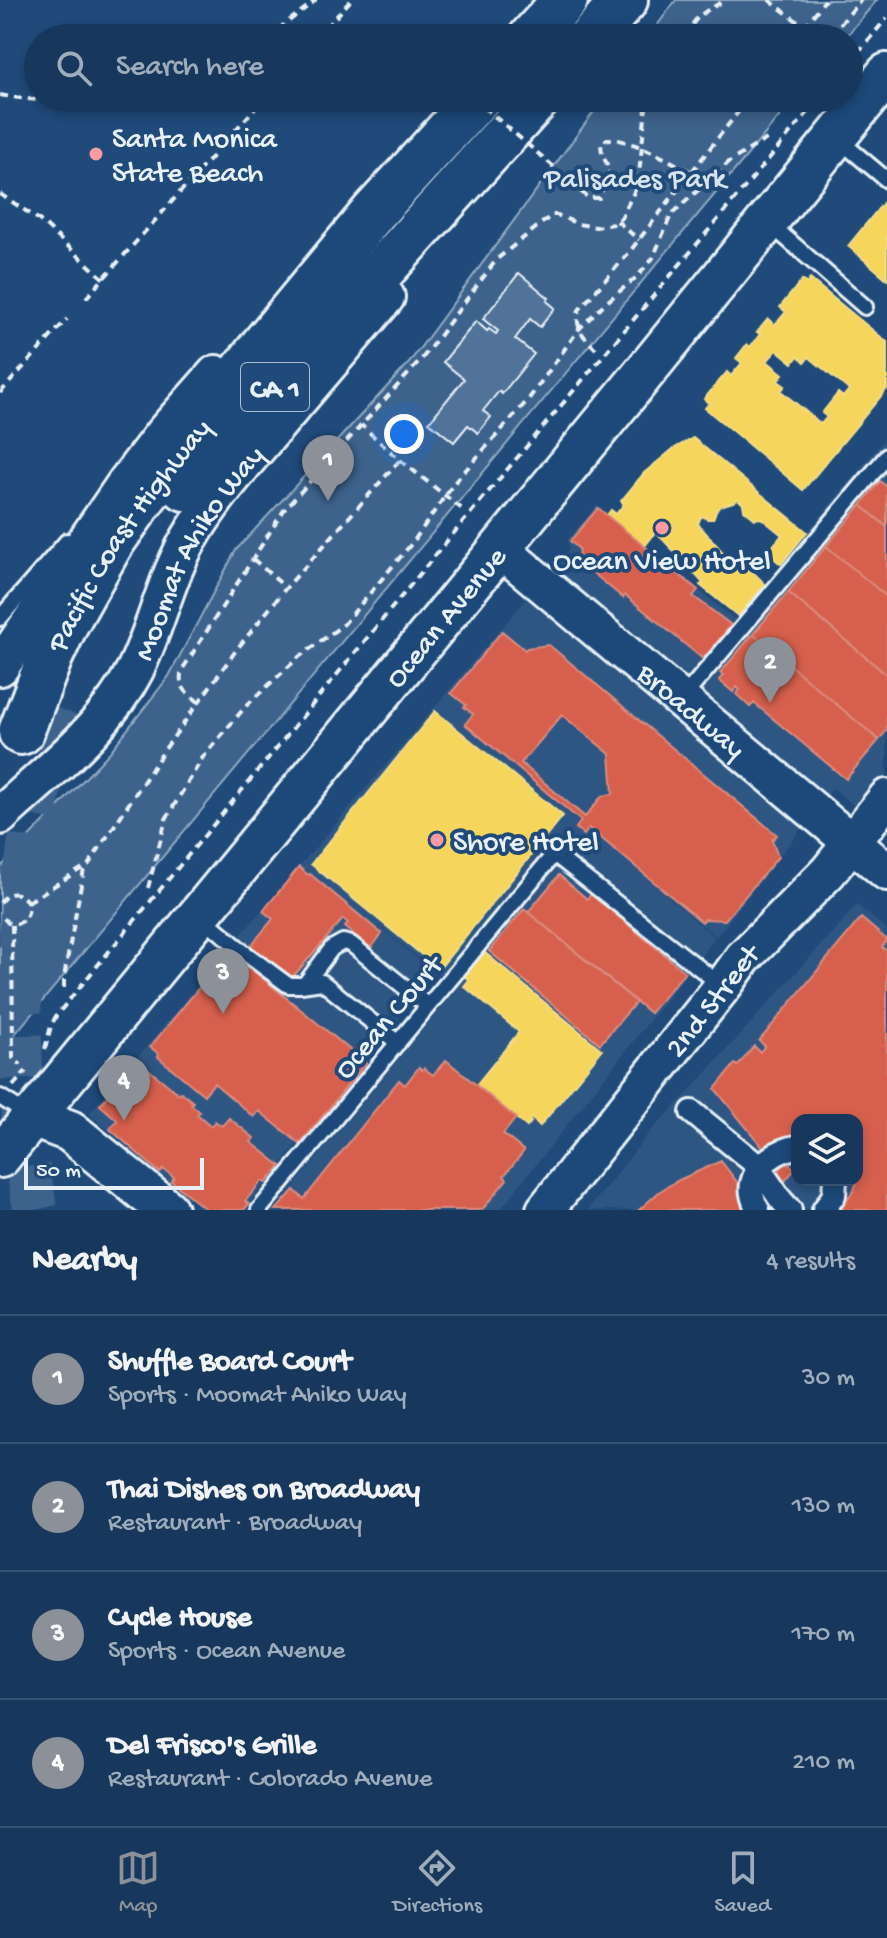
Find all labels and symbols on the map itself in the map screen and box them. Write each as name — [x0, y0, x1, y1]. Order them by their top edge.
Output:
place label: Santa Monica State Beach — [112, 124, 278, 193]
marker: Santa Monica State Beach — [87, 145, 105, 163]
park label: Palisades Park — [543, 164, 729, 199]
road number: CA 1 — [241, 363, 309, 411]
street label: Pacific Coast Highway — [42, 413, 221, 659]
your location — [384, 414, 424, 454]
pin: 1 — [302, 435, 354, 501]
street label: Moomat Ahiko Way — [129, 440, 274, 667]
marker: Ocean View Hotel — [653, 519, 671, 537]
street label: Ocean Avenue — [380, 541, 516, 697]
place label: Ocean View Hotel — [553, 546, 771, 581]
pin: 2 — [744, 637, 796, 703]
street label: Broadway — [627, 657, 751, 768]
place label: Shore Hotel — [453, 827, 599, 862]
marker: Shore Hotel — [428, 831, 446, 849]
street label: 2nd Street — [660, 937, 771, 1066]
pin: 3 — [197, 948, 249, 1014]
street label: Ocean Court — [329, 948, 454, 1088]
pin: 4 — [98, 1055, 150, 1121]
scale bar — [24, 1154, 204, 1190]

